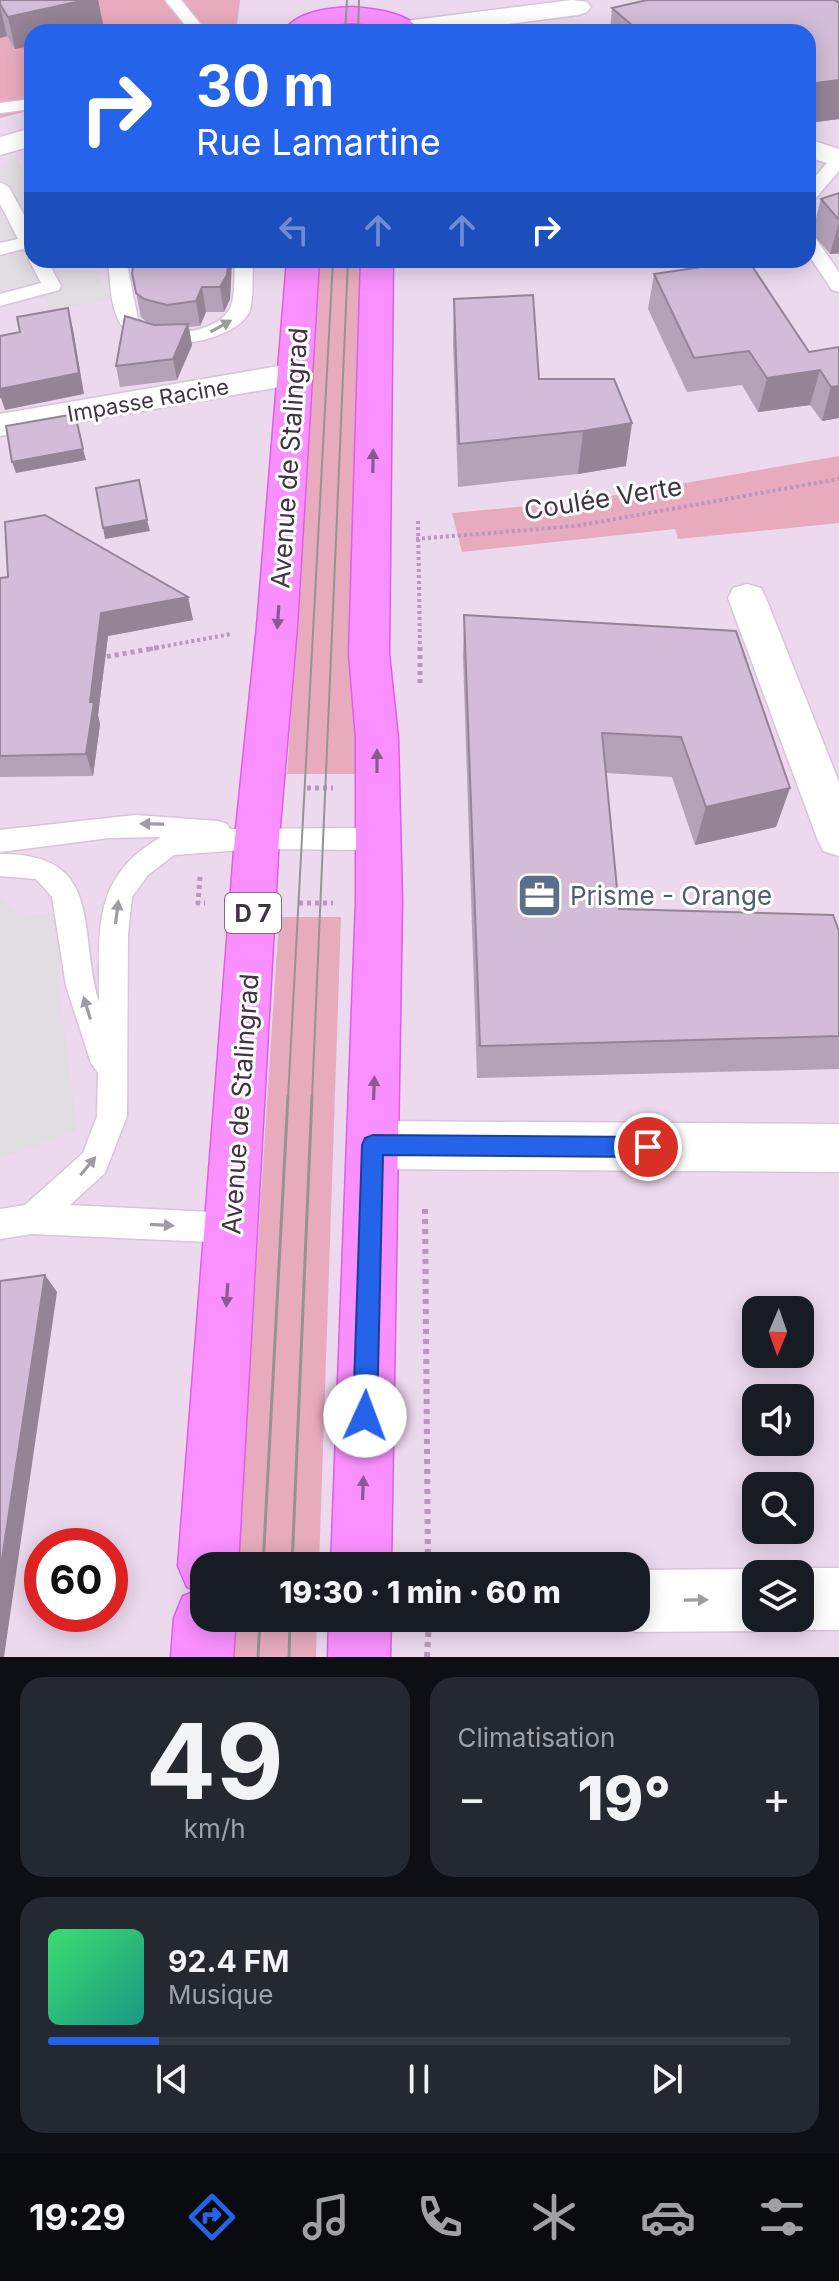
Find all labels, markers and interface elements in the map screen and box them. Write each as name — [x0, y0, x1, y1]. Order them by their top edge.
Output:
text: 30 m — [196, 52, 334, 120]
icon: right — [64, 56, 168, 160]
text: Rue Lamartine — [196, 120, 441, 164]
icon: left — [272, 208, 316, 252]
icon: ahead — [356, 208, 400, 252]
icon: ahead — [440, 208, 484, 252]
icon: right — [524, 208, 568, 252]
one-way arrow — [210, 319, 232, 333]
street label: Avenue de Stalingrad — [264, 327, 314, 589]
street label: Impasse Racine — [65, 373, 231, 427]
one-way arrow — [366, 448, 379, 473]
street label: Coulée Verte — [522, 470, 684, 526]
one-way arrow — [271, 605, 284, 630]
one-way arrow — [371, 748, 384, 773]
one-way arrow — [139, 817, 164, 830]
office icon: Prisme - Orange — [515, 871, 563, 919]
place label: Prisme - Orange — [570, 880, 772, 911]
road number: D 7 — [225, 893, 281, 933]
one-way arrow — [110, 900, 123, 925]
street label: Avenue de Stalingrad — [215, 973, 265, 1235]
one-way arrow — [80, 996, 93, 1020]
one-way arrow — [368, 1075, 380, 1100]
pin — [614, 1113, 682, 1181]
icon: arrive — [626, 1125, 670, 1169]
one-way arrow — [79, 1156, 96, 1176]
one-way arrow — [150, 1218, 175, 1231]
one-way arrow — [220, 1283, 233, 1308]
north arrow — [742, 1296, 814, 1368]
map controls — [742, 1296, 814, 1632]
position arrow — [323, 1374, 407, 1458]
button: sound — [742, 1384, 814, 1456]
button: search — [742, 1472, 814, 1544]
one-way arrow — [357, 1475, 369, 1500]
speed limit sign: 60 — [24, 1528, 128, 1632]
button: layers — [742, 1560, 814, 1632]
text: 19:30 · 1 min · 60 m — [279, 1574, 561, 1610]
one-way arrow — [684, 1594, 709, 1607]
text: 49 — [146, 1698, 284, 1824]
text: Climatisation — [458, 1722, 615, 1753]
text: 19° — [577, 1762, 671, 1834]
text: − — [458, 1771, 487, 1825]
text: + — [762, 1771, 791, 1825]
text: km/h — [184, 1813, 246, 1844]
text: 92.4 FM — [168, 1943, 289, 1979]
text: Musique — [168, 1979, 273, 2010]
icon: previous — [150, 2057, 194, 2101]
icon: pause — [397, 2057, 441, 2101]
icon: next — [645, 2057, 689, 2101]
icon: directions — [184, 2189, 240, 2245]
icon: music — [298, 2189, 354, 2245]
icon: phone — [412, 2189, 468, 2245]
icon: climate — [526, 2189, 582, 2245]
icon: car — [640, 2189, 696, 2245]
icon: filters — [754, 2189, 810, 2245]
text: 19:29 — [29, 2195, 126, 2239]

